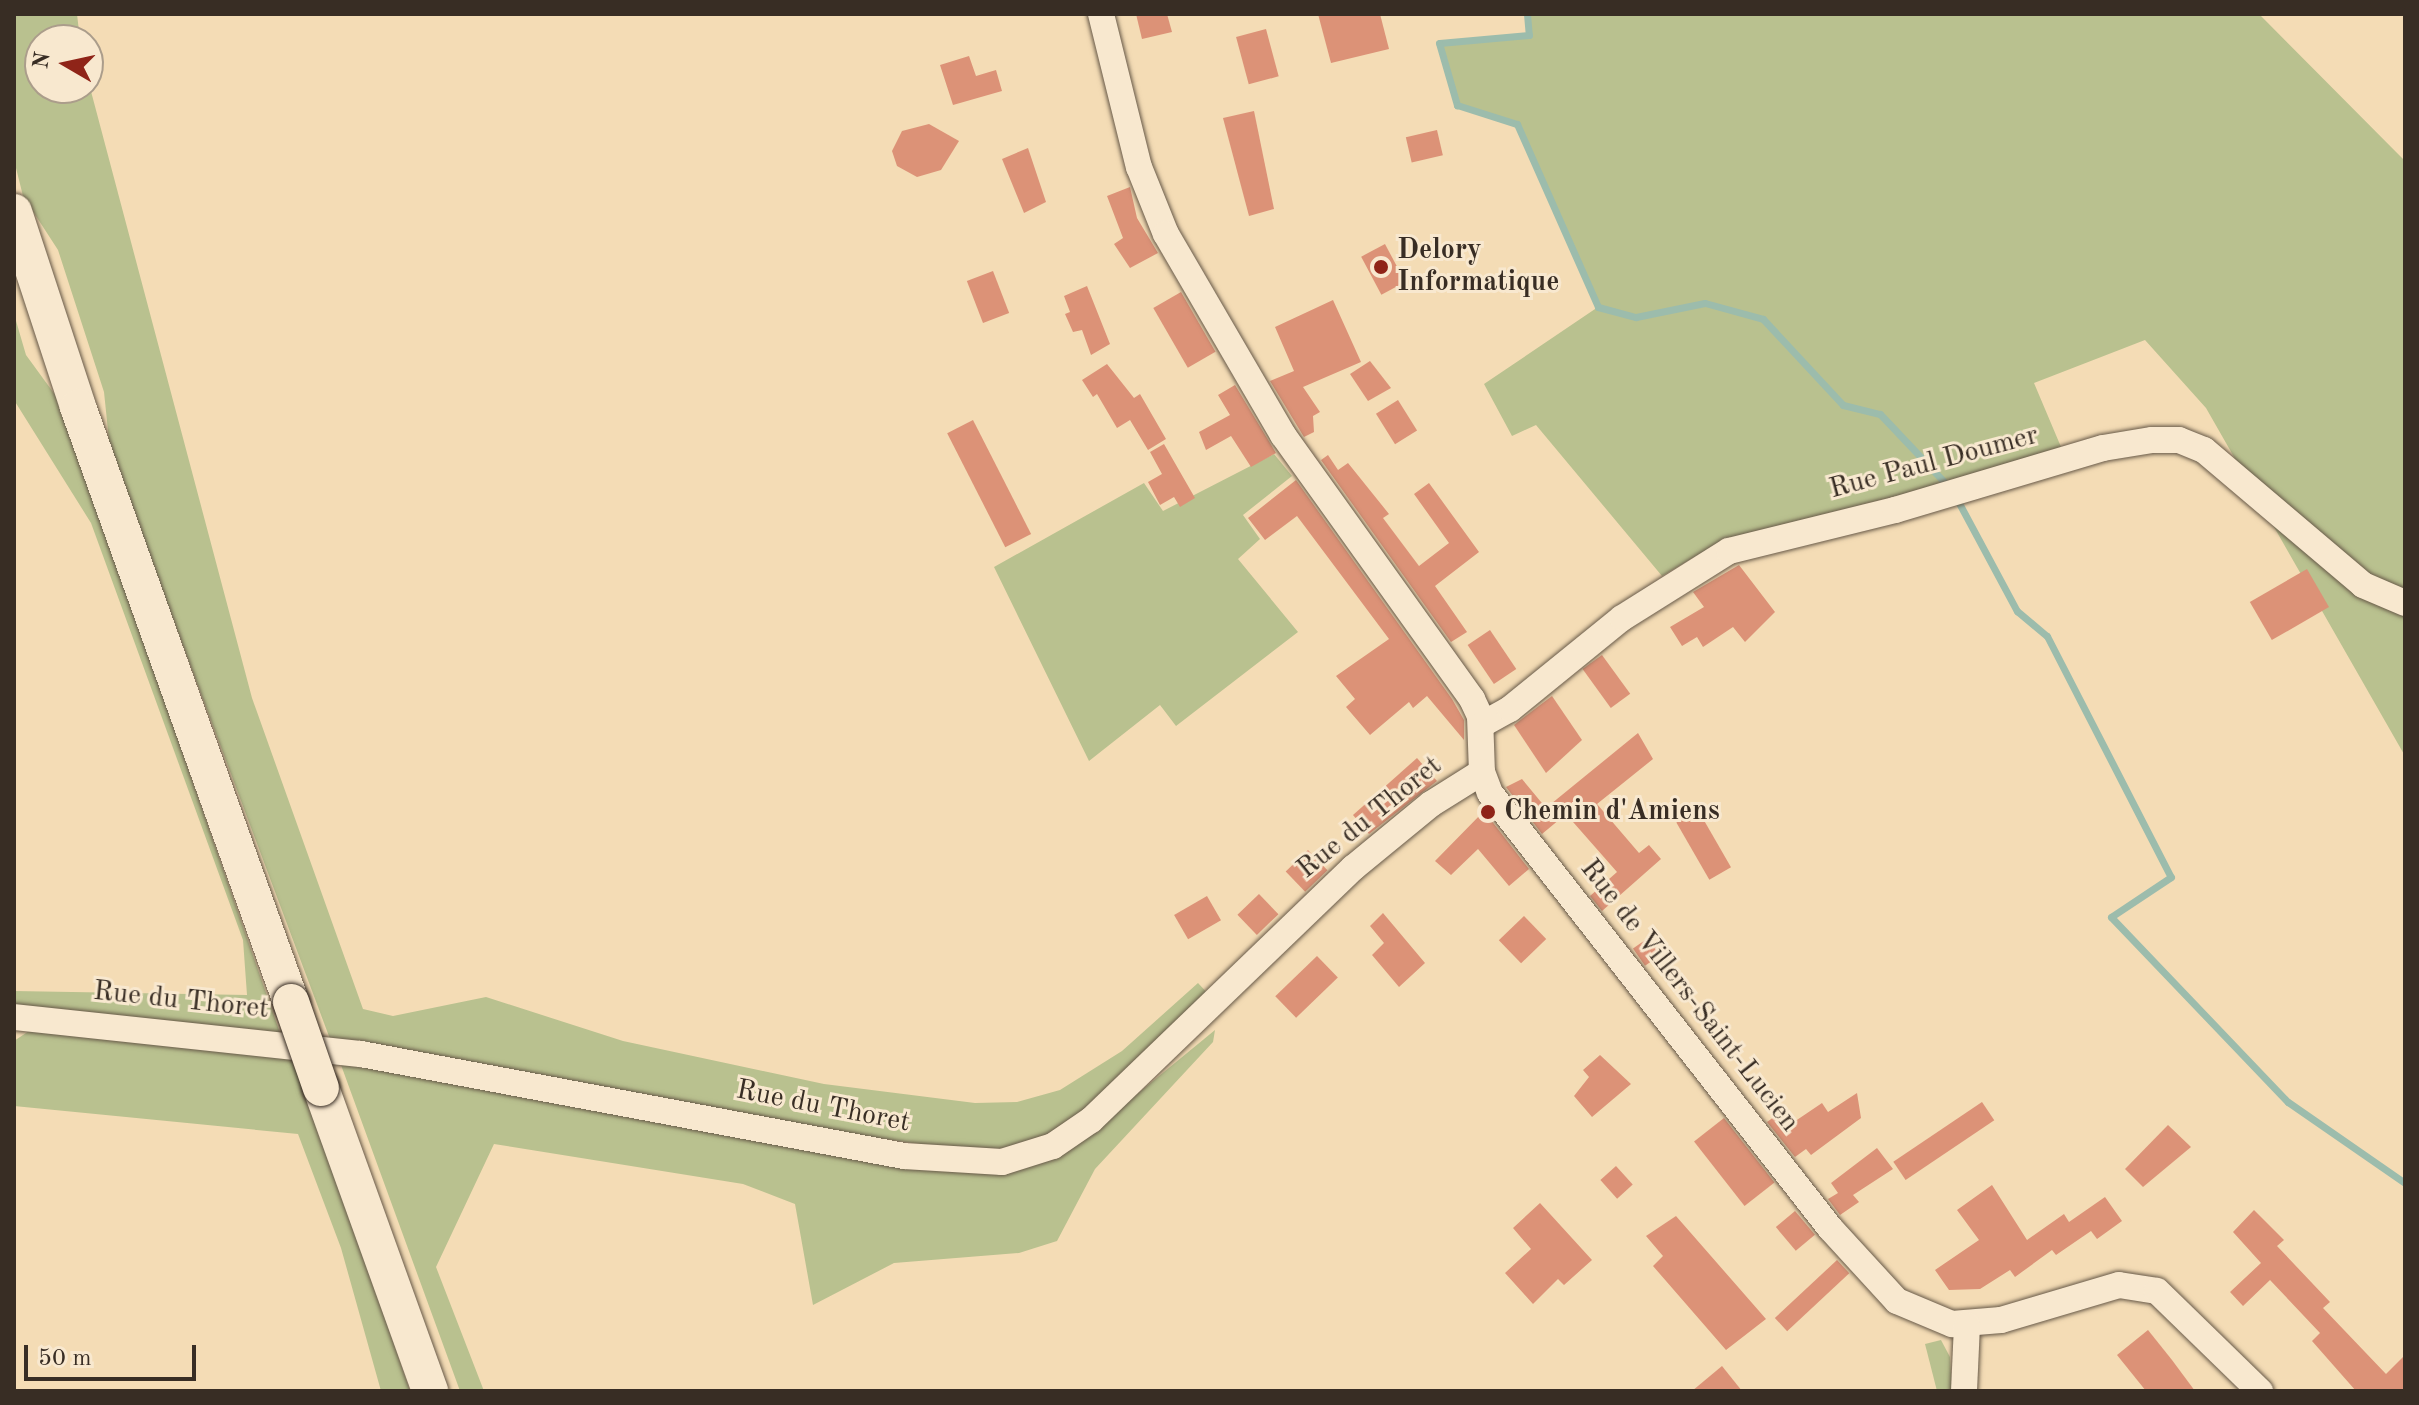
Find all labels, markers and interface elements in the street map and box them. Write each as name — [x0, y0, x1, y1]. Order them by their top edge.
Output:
north arrow — [24, 24, 104, 104]
text: N — [30, 51, 54, 71]
place label: Delory Informatique — [1397, 234, 1559, 300]
marker: Delory Informatique — [1372, 258, 1390, 276]
street label: Rue Paul Doumer — [1826, 419, 2042, 507]
street label: Rue du Thoret — [1291, 749, 1449, 887]
place label: Chemin d'Amiens — [1504, 795, 1720, 829]
marker: Chemin d'Amiens — [1479, 803, 1497, 821]
street label: Rue de Villers-Saint-Lucien — [1572, 853, 1806, 1139]
street label: Rue du Thoret — [92, 975, 270, 1027]
street label: Rue du Thoret — [733, 1074, 913, 1140]
scale bar — [28, 1329, 200, 1379]
text: 50 m — [38, 1347, 92, 1371]

